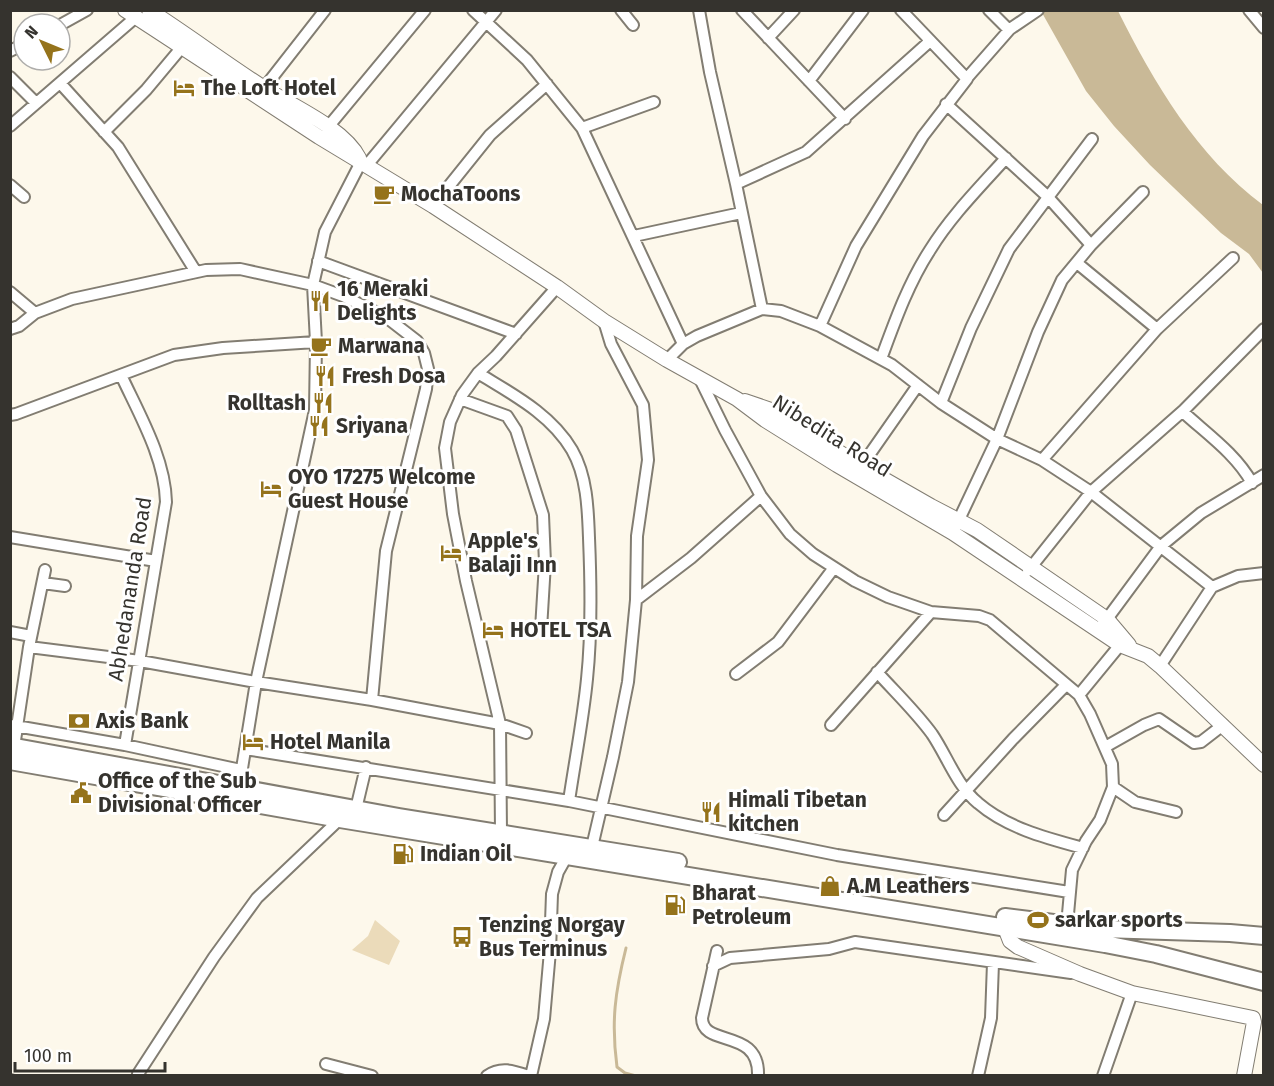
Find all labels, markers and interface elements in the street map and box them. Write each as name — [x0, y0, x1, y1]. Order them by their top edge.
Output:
north arrow — [12, 12, 72, 72]
text: N — [21, 22, 42, 42]
place label: The Loft Hotel — [201, 75, 337, 101]
hotel icon: The Loft Hotel — [172, 76, 196, 100]
place label: MochaToons — [401, 181, 520, 207]
cafe icon: MochaToons — [372, 182, 396, 206]
place label: 16 Meraki Delights — [337, 276, 428, 326]
restaurant icon: 16 Meraki Delights — [308, 289, 332, 313]
place label: Marwana — [338, 333, 425, 359]
cafe icon: Marwana — [309, 334, 333, 358]
place label: Fresh Dosa — [342, 363, 446, 389]
restaurant icon: Fresh Dosa — [313, 364, 337, 388]
street label: Nibedita Road — [768, 389, 896, 483]
place label: Rolltash — [227, 390, 306, 416]
restaurant icon: Rolltash — [311, 391, 335, 415]
place label: Sriyana — [336, 413, 408, 439]
restaurant icon: Sriyana — [307, 414, 331, 438]
place label: OYO 17275 Welcome Guest House — [288, 464, 476, 514]
hotel icon: OYO 17275 Welcome Guest House — [259, 477, 283, 501]
street label: Abhedananda Road — [103, 495, 157, 683]
place label: Apple's Balaji Inn — [467, 528, 557, 578]
hotel icon: Apple's Balaji Inn — [439, 541, 463, 565]
place label: HOTEL TSA — [510, 617, 612, 643]
hotel icon: HOTEL TSA — [481, 618, 505, 642]
place label: Axis Bank — [95, 708, 189, 734]
bank icon: Axis Bank — [67, 709, 91, 733]
place label: Hotel Manila — [270, 729, 390, 755]
hotel icon: Hotel Manila — [241, 730, 265, 754]
place label: Office of the Sub Divisional Officer — [98, 768, 262, 818]
public building icon: Office of the Sub Divisional Officer — [69, 781, 93, 805]
place label: Himali Tibetan kitchen — [728, 787, 867, 837]
restaurant icon: Himali Tibetan kitchen — [699, 800, 723, 824]
place label: Indian Oil — [420, 841, 513, 867]
fuel station icon: Indian Oil — [391, 842, 415, 866]
place label: A.M Leathers — [846, 873, 969, 899]
shop icon: A.M Leathers — [818, 874, 842, 898]
place label: Bharat Petroleum — [692, 880, 791, 930]
fuel station icon: Bharat Petroleum — [663, 893, 687, 917]
place label: sarkar sports — [1055, 907, 1183, 933]
sports icon: sarkar sports — [1026, 908, 1050, 932]
place label: Tenzing Norgay Bus Terminus — [479, 912, 625, 962]
bus stop icon: Tenzing Norgay Bus Terminus — [450, 925, 474, 949]
scale bar — [15, 1035, 165, 1073]
text: 100 m — [24, 1045, 72, 1067]

